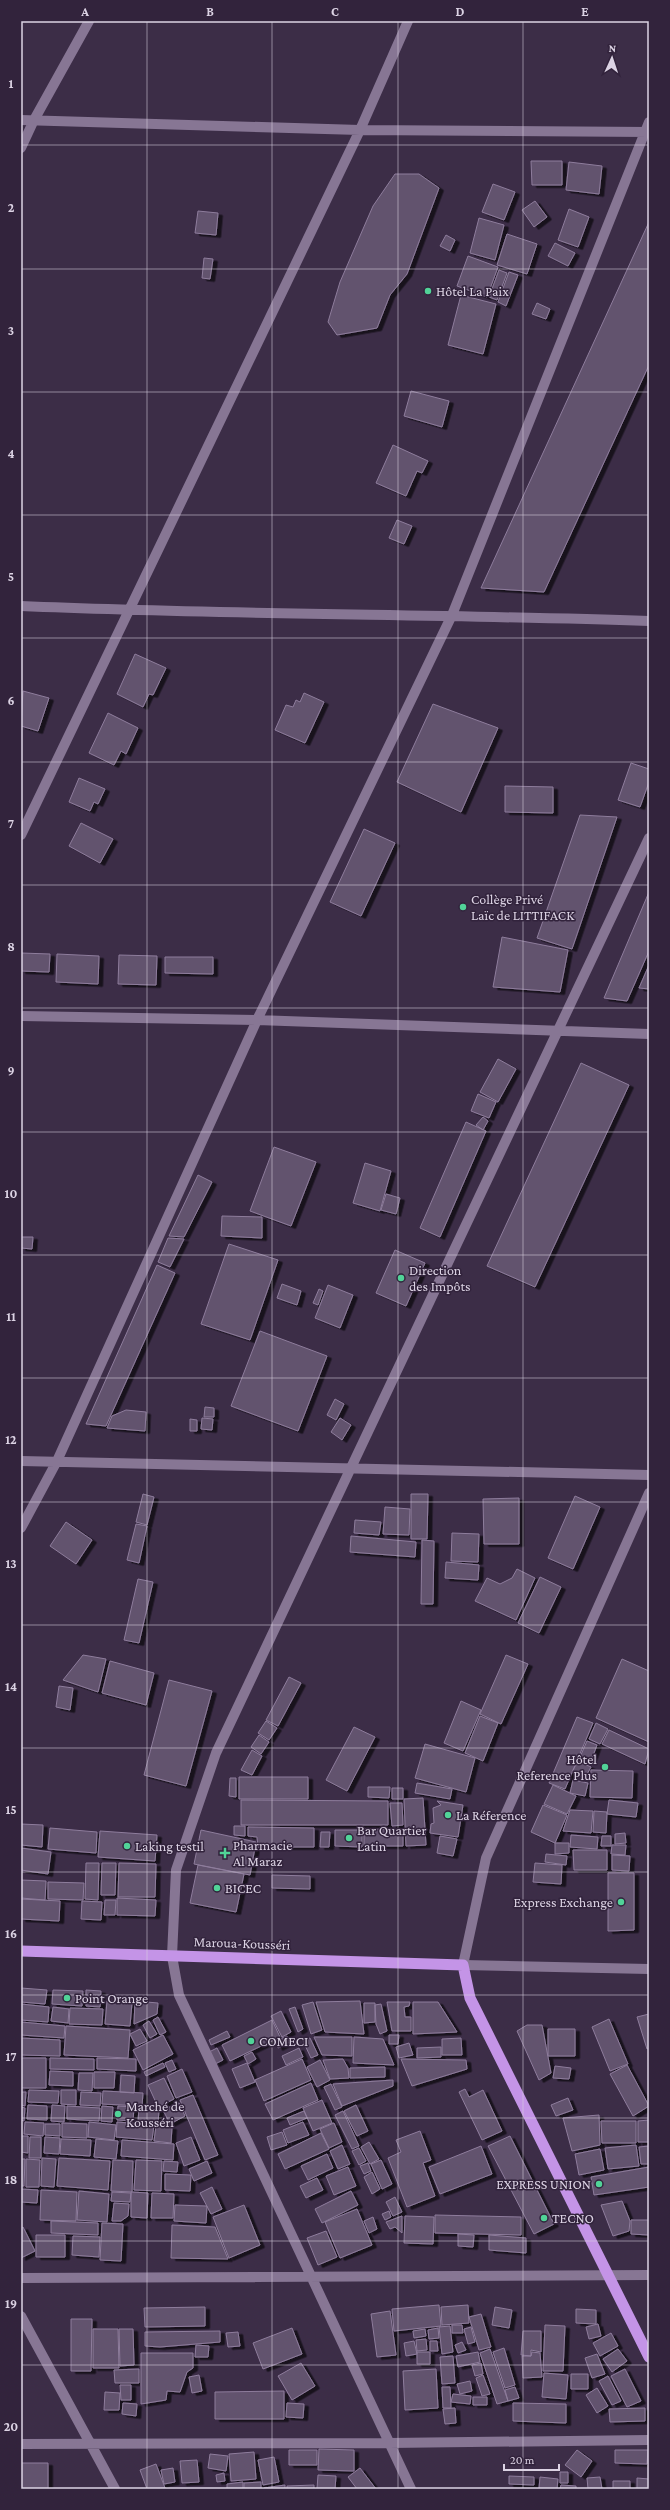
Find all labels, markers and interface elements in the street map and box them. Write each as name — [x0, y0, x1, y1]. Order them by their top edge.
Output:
text: A — [80, 4, 89, 19]
text: B — [206, 4, 214, 19]
text: C — [331, 4, 339, 19]
text: D — [456, 4, 465, 19]
text: E — [581, 4, 589, 19]
north arrow — [592, 38, 632, 78]
text: N — [608, 42, 617, 54]
text: 1 — [9, 76, 14, 91]
text: 2 — [8, 200, 15, 215]
place label: Hôtel La Paix — [436, 283, 509, 299]
marker: Hôtel La Paix — [423, 286, 433, 296]
text: 3 — [8, 323, 14, 338]
text: 4 — [7, 446, 15, 461]
text: 5 — [8, 569, 14, 584]
text: 6 — [7, 693, 15, 708]
text: 7 — [8, 816, 14, 831]
place label: Collège Privé Laïc de LITTIFACK — [471, 891, 575, 923]
marker: Collège Privé Laïc de LITTIFACK — [458, 902, 468, 912]
text: 8 — [7, 939, 15, 954]
text: 9 — [7, 1063, 15, 1078]
text: 10 — [5, 1186, 17, 1201]
place label: Direction des Impôts — [409, 1262, 470, 1294]
marker: Direction des Impôts — [396, 1273, 406, 1283]
text: 11 — [6, 1309, 16, 1324]
text: 12 — [5, 1432, 17, 1447]
text: 13 — [5, 1556, 17, 1571]
text: 14 — [5, 1679, 17, 1694]
place label: Hôtel Reference Plus — [517, 1751, 597, 1783]
marker: Hôtel Reference Plus — [600, 1762, 610, 1772]
text: 15 — [5, 1802, 17, 1817]
place label: La Réference — [456, 1807, 526, 1823]
marker: La Réference — [443, 1810, 453, 1820]
place label: Bar Quartier Latin — [357, 1822, 426, 1854]
marker: Bar Quartier Latin — [344, 1833, 354, 1843]
place label: Pharmacie Al Maraz — [233, 1837, 292, 1869]
place label: Laking testil — [135, 1838, 204, 1854]
marker: Laking testil — [122, 1841, 132, 1851]
marker: Pharmacie Al Maraz — [220, 1848, 230, 1858]
place label: BICEC — [225, 1880, 261, 1896]
marker: BICEC — [212, 1883, 222, 1893]
place label: Express Exchange — [513, 1894, 613, 1910]
marker: Express Exchange — [616, 1897, 626, 1907]
text: 16 — [5, 1926, 17, 1941]
street label: Maroua-Kousséri — [193, 1933, 291, 1953]
place label: Point Orange — [75, 1990, 148, 2006]
marker: Point Orange — [62, 1993, 72, 2003]
place label: COMECI — [259, 2033, 308, 2049]
marker: COMECI — [246, 2036, 256, 2046]
text: 17 — [5, 2049, 17, 2064]
place label: Marché de Kousséri — [126, 2098, 184, 2130]
marker: Marché de Kousséri — [113, 2109, 123, 2119]
text: 18 — [5, 2172, 17, 2187]
place label: EXPRESS UNION — [496, 2176, 591, 2192]
marker: EXPRESS UNION — [594, 2179, 604, 2189]
place label: TECNO — [552, 2210, 594, 2226]
marker: TECNO — [539, 2213, 549, 2223]
text: 19 — [5, 2296, 17, 2311]
text: 20 — [4, 2419, 18, 2434]
scale bar — [504, 2446, 559, 2472]
text: 20 m — [510, 2453, 535, 2467]

